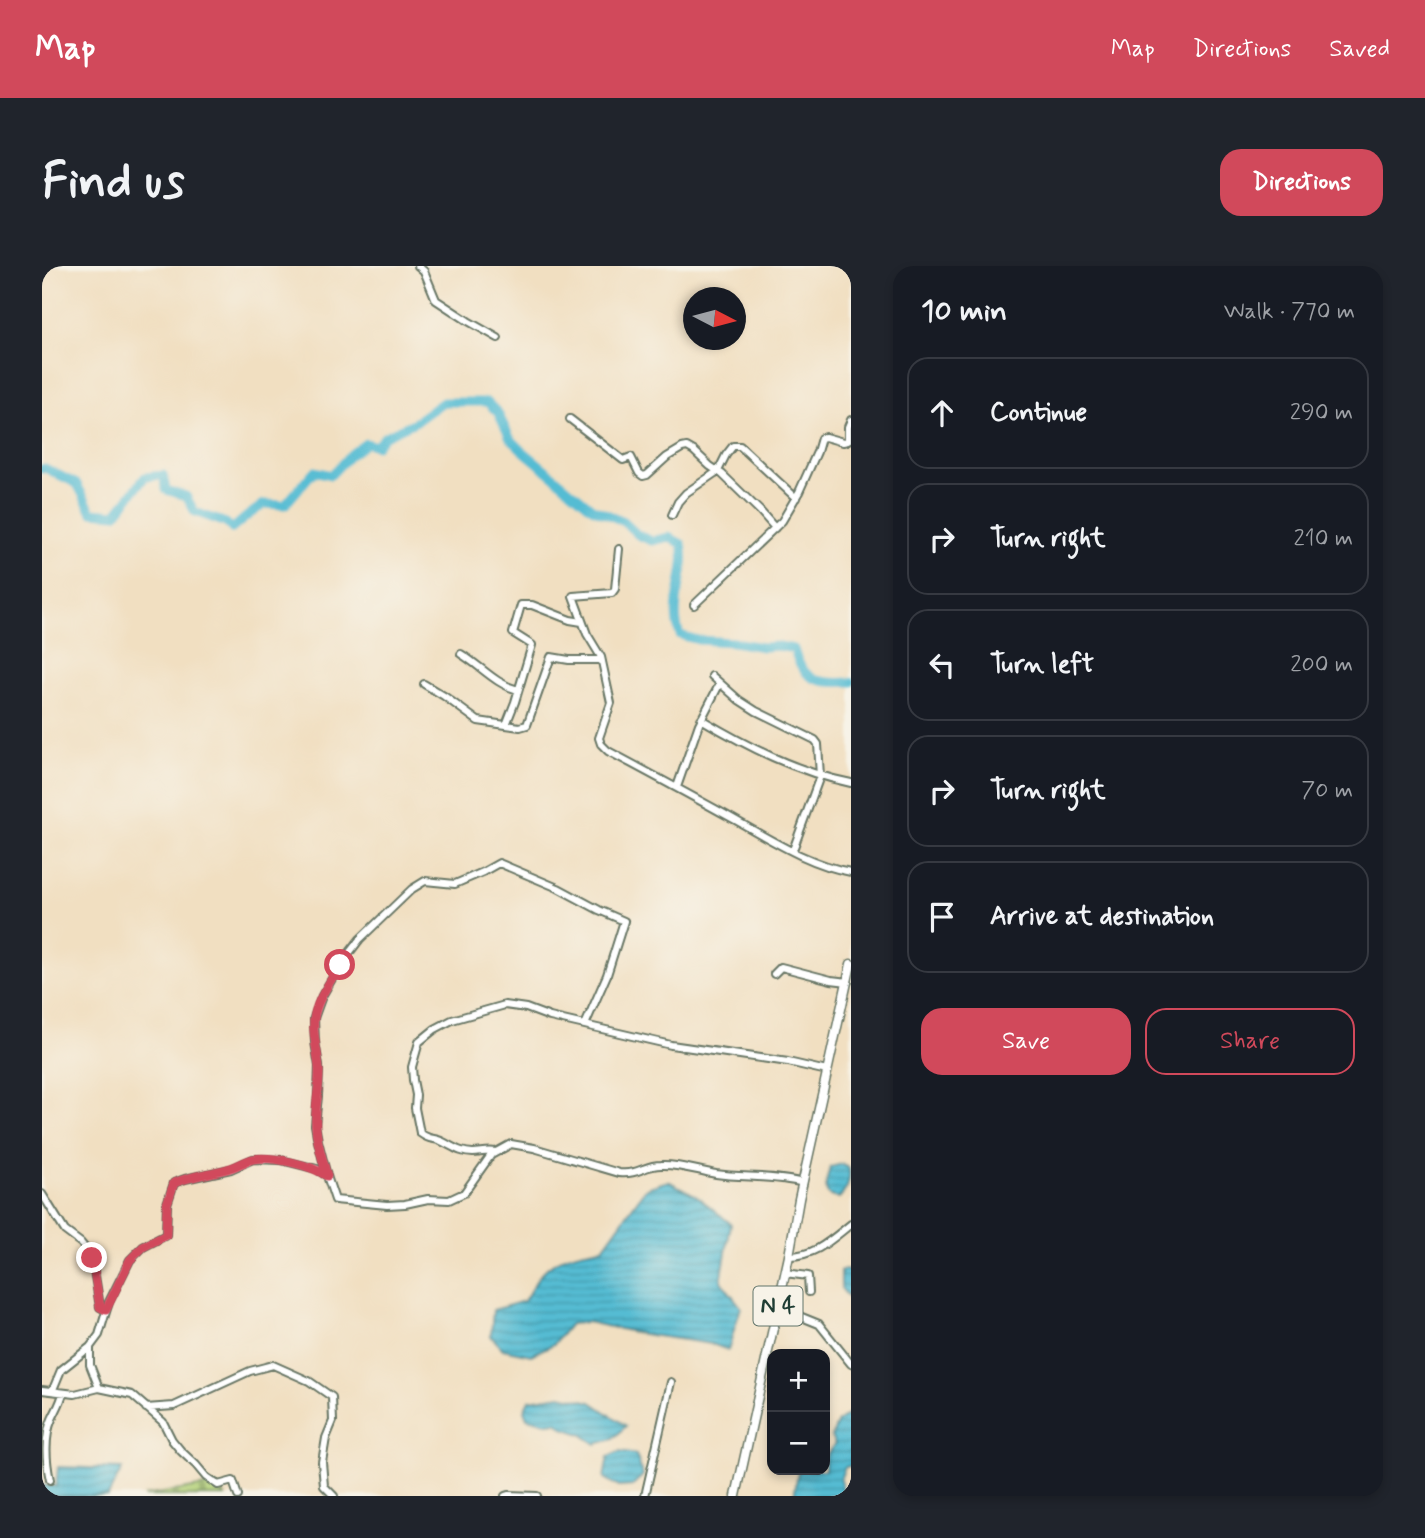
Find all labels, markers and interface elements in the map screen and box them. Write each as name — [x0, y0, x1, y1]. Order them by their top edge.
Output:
text: Map — [35, 27, 95, 71]
text: Map — [1111, 34, 1155, 65]
text: Directions — [1193, 34, 1291, 65]
text: Saved — [1329, 34, 1390, 65]
button: Directions — [1220, 149, 1383, 216]
text: Find us — [42, 150, 185, 215]
north arrow — [683, 287, 746, 350]
text: 10 min — [921, 292, 1007, 331]
text: Walk · 770 m — [1224, 297, 1355, 327]
icon: ahead — [923, 394, 961, 432]
text: Continue — [990, 396, 1087, 430]
text: 290 m — [1290, 398, 1353, 428]
icon: right — [923, 520, 961, 558]
text: Turn right — [990, 522, 1106, 556]
text: 210 m — [1293, 524, 1353, 554]
icon: left — [923, 646, 961, 684]
text: Turn left — [990, 648, 1094, 682]
text: 200 m — [1290, 650, 1353, 680]
icon: right — [923, 772, 961, 810]
text: Turn right — [990, 774, 1106, 808]
text: 70 m — [1301, 776, 1353, 806]
icon: arrive — [923, 898, 961, 936]
text: Arrive at destination — [990, 900, 1214, 934]
route start — [324, 949, 355, 980]
button: Save — [921, 1008, 1131, 1075]
button: Share — [1145, 1008, 1355, 1075]
route end — [76, 1242, 107, 1273]
road number: N 4 — [754, 1287, 802, 1326]
map controls — [767, 1349, 830, 1475]
button: + — [767, 1349, 830, 1412]
button: − — [767, 1412, 830, 1475]

